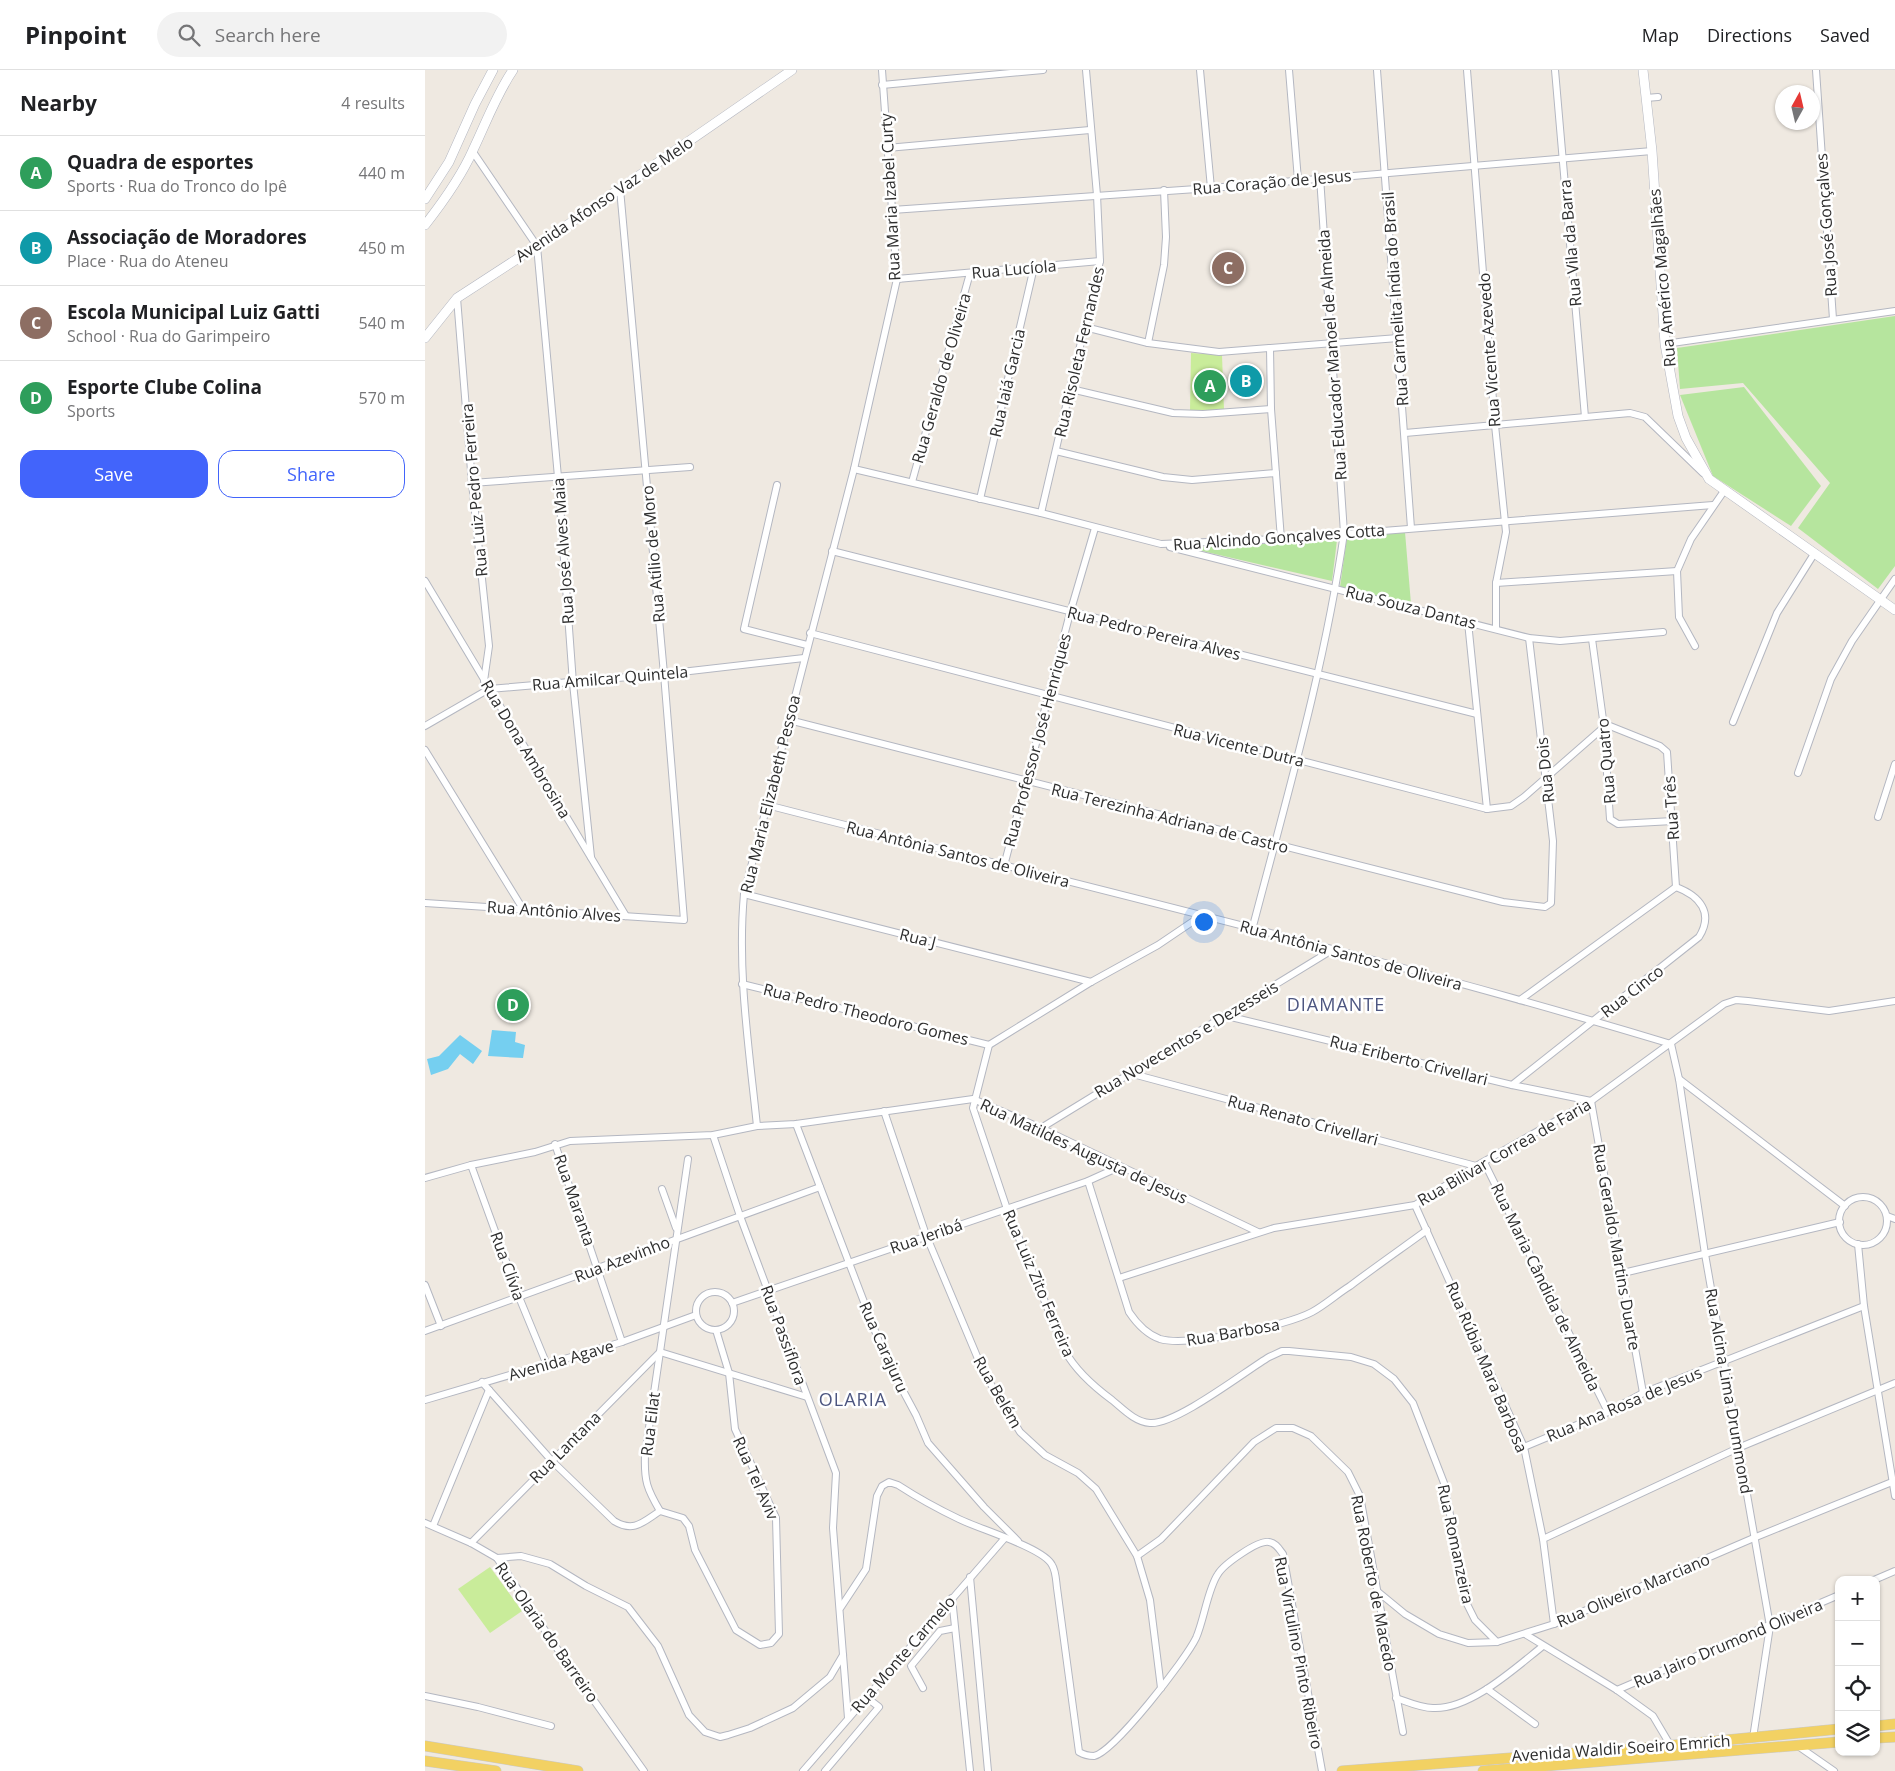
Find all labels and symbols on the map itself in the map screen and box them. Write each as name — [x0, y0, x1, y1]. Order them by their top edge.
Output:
north arrow — [1775, 85, 1820, 130]
street label: Rua Maria Izabel Curty — [875, 112, 905, 281]
street label: Avenida Afonso Vaz de Melo — [511, 131, 697, 267]
street label: Rua José Gonçalves — [1810, 153, 1842, 297]
street label: Rua Coração de Jesus — [1192, 164, 1352, 200]
street label: Rua Vila da Barra — [1553, 179, 1587, 307]
street label: Rua Américo Magalhães — [1643, 188, 1681, 368]
street label: Rua Carmelita Índia do Brasil — [1377, 191, 1413, 407]
street label: Rua Educador Manoel de Almeida — [1312, 229, 1352, 481]
pin: C — [1212, 249, 1244, 287]
street label: Rua Lucíola — [971, 254, 1057, 284]
street label: Rua Risoleta Fernandes — [1049, 265, 1109, 439]
street label: Rua Vicente Azevedo — [1473, 272, 1505, 428]
street label: Rua Geraldo de Oliveira — [906, 290, 976, 466]
street label: Rua Iaiá Garcia — [984, 327, 1030, 439]
pin: B — [1230, 362, 1262, 400]
pin: A — [1194, 367, 1226, 405]
street label: Rua Luiz Pedro Ferreira — [455, 402, 493, 578]
street label: Rua José Alves Maia — [547, 477, 579, 625]
street label: Rua Atílio de Moro — [636, 485, 670, 623]
street label: Rua Alcindo Gonçalves Cotta — [1172, 519, 1386, 555]
street label: Rua Souza Dantas — [1343, 580, 1479, 634]
street label: Rua Pedro Pereira Alves — [1065, 601, 1243, 665]
street label: Rua Professor José Henriques — [998, 631, 1076, 849]
street label: Rua Amilcar Quintela — [531, 660, 689, 696]
street label: Rua Dona Ambrosina — [476, 676, 576, 822]
street label: Rua Maria Elizabeth Pessoa — [735, 692, 805, 896]
street label: Rua Quatro — [1591, 717, 1621, 805]
street label: Rua Vicente Dutra — [1171, 718, 1307, 772]
street label: Rua Dois — [1531, 736, 1559, 804]
street label: Rua Três — [1658, 775, 1684, 841]
street label: Rua Terezinha Adriana de Castro — [1049, 778, 1291, 858]
street label: Rua Antônia Santos de Oliveira — [844, 816, 1072, 892]
street label: Rua Antônio Alves — [486, 895, 622, 927]
your location — [1191, 909, 1217, 935]
street label: Rua Antônia Santos de Oliveira — [1237, 915, 1465, 995]
street label: Rua J — [897, 923, 939, 953]
street label: Rua Cinco — [1596, 960, 1668, 1022]
street label: Rua Novecentos e Dezesseis — [1090, 975, 1282, 1103]
street label: Rua Pedro Theodoro Gomes — [761, 978, 971, 1050]
pin: D — [497, 986, 529, 1024]
district label: DIAMANTE — [1287, 992, 1385, 1016]
street label: Rua Eriberto Crivellari — [1328, 1030, 1490, 1090]
street label: Rua Renato Crivellari — [1225, 1089, 1381, 1151]
street label: Rua Matildes Augusta de Jesus — [977, 1093, 1191, 1209]
street label: Rua Bilivar Correa de Faria — [1413, 1093, 1595, 1211]
street label: Rua Geraldo Martins Duarte — [1588, 1142, 1646, 1352]
street label: Rua Maranta — [549, 1151, 601, 1249]
street label: Rua Maria Cândida de Almeida — [1486, 1179, 1606, 1395]
street label: Rua Luiz Zito Ferreira — [998, 1206, 1080, 1360]
street label: Rua Jeribá — [887, 1213, 965, 1259]
street label: Rua Clívia — [485, 1228, 531, 1304]
street label: Rua Azevinho — [571, 1231, 673, 1287]
street label: Rua Rúbia Mara Barbosa — [1441, 1278, 1533, 1456]
street label: Rua Passiflora — [756, 1282, 812, 1388]
street label: Rua Alcina Lima Drummond — [1700, 1286, 1758, 1496]
street label: Rua Carajuru — [854, 1298, 914, 1396]
street label: Rua Barbosa — [1185, 1313, 1281, 1351]
street label: Avenida Agave — [506, 1334, 616, 1386]
street label: Rua Belém — [969, 1352, 1027, 1432]
street label: Rua Ana Rosa de Jesus — [1543, 1361, 1705, 1447]
district label: OLARIA — [819, 1387, 887, 1411]
street label: Rua Eilat — [635, 1390, 665, 1457]
street label: Rua Lantana — [524, 1406, 606, 1488]
street label: Rua Tel Aviv — [728, 1433, 784, 1523]
street label: Rua Romanzeira — [1433, 1482, 1479, 1606]
street label: Rua Roberto de Macedo — [1346, 1493, 1402, 1673]
street label: Rua Oliveiro Marciano — [1553, 1548, 1713, 1632]
street label: Rua Virtulino Pinto Ribeiro — [1270, 1555, 1328, 1751]
street label: Rua Olaria do Barreiro — [490, 1557, 604, 1707]
street label: Rua Monte Carmelo — [846, 1591, 960, 1717]
street label: Rua Jairo Drumond Oliveira — [1630, 1593, 1826, 1693]
street label: Avenida Waldir Soeiro Emrich — [1511, 1729, 1731, 1767]

